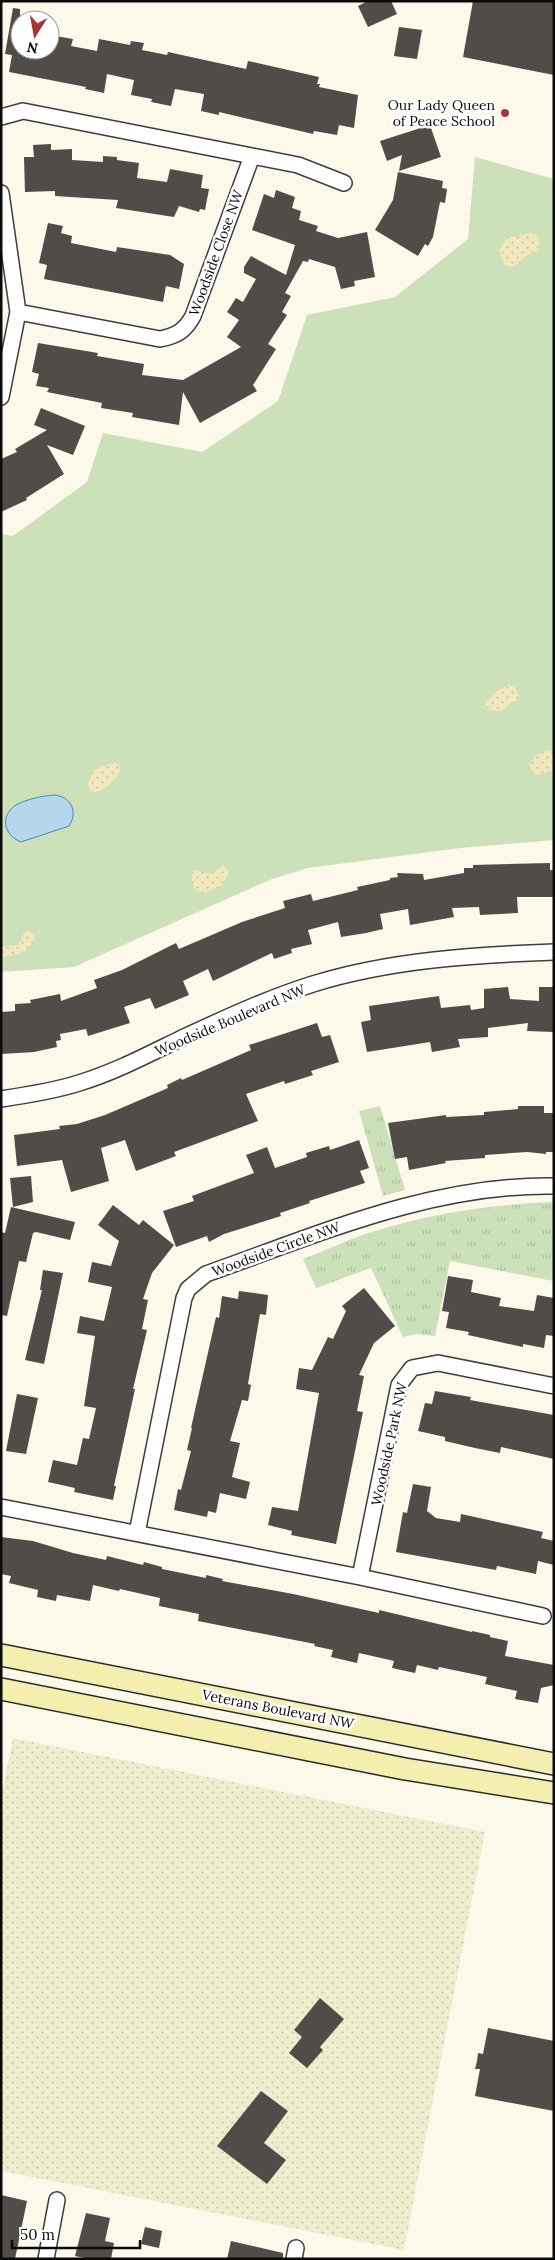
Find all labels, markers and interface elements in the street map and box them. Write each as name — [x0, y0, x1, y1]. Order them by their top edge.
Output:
north arrow — [10, 10, 60, 60]
text: N — [25, 38, 40, 58]
place label: Our Lady Queen of Peace School — [388, 96, 495, 130]
marker: Our Lady Queen of Peace School — [499, 107, 511, 119]
street label: Woodside Close NW — [185, 187, 247, 318]
street label: Woodside Boulevard NW — [152, 980, 309, 1060]
street label: Woodside Circle NW — [209, 1217, 344, 1281]
street label: Woodside Park NW — [367, 1380, 411, 1507]
street label: Veterans Boulevard NW — [200, 1685, 356, 1733]
scale bar — [12, 2218, 140, 2250]
text: 50 m — [20, 2225, 55, 2244]

